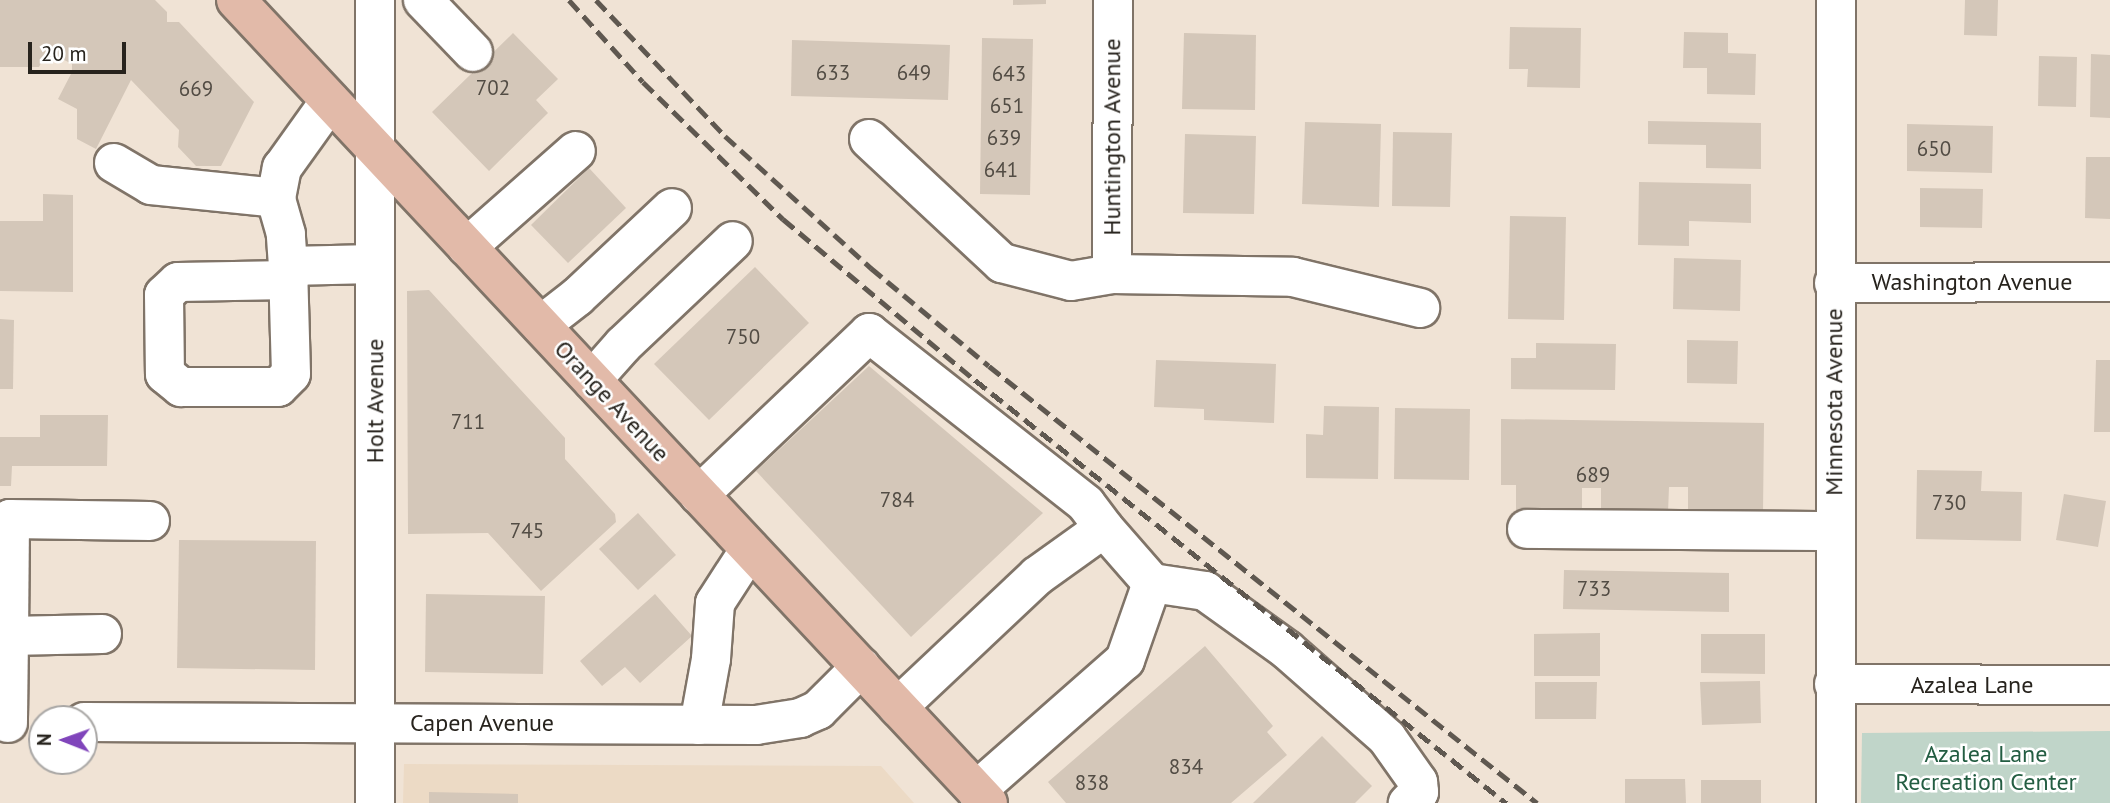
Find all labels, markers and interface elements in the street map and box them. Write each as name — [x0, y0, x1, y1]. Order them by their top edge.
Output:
scale bar — [32, 28, 130, 72]
street label: Huntington Avenue — [1098, 38, 1126, 236]
text: 20 m — [41, 40, 87, 67]
house number: 633 — [816, 60, 850, 86]
house number: 649 — [897, 60, 931, 86]
house number: 643 — [992, 61, 1026, 87]
house number: 702 — [476, 75, 510, 101]
house number: 669 — [179, 76, 213, 102]
house number: 651 — [990, 93, 1024, 119]
house number: 639 — [987, 125, 1021, 151]
house number: 650 — [1917, 136, 1951, 162]
house number: 641 — [984, 157, 1018, 183]
street label: Washington Avenue — [1871, 268, 2073, 296]
street label: Minnesota Avenue — [1820, 308, 1848, 496]
house number: 750 — [726, 324, 760, 350]
street label: Orange Avenue — [548, 334, 676, 468]
street label: Holt Avenue — [361, 338, 389, 464]
house number: 711 — [451, 409, 485, 435]
house number: 689 — [1576, 462, 1610, 488]
house number: 784 — [880, 487, 914, 513]
house number: 730 — [1932, 490, 1966, 516]
house number: 745 — [510, 518, 544, 544]
house number: 733 — [1577, 576, 1611, 602]
street label: Azalea Lane — [1911, 671, 2033, 699]
north arrow — [28, 705, 98, 775]
street label: Capen Avenue — [410, 709, 554, 737]
text: N — [32, 733, 56, 746]
park label: Azalea Lane Recreation Center — [1895, 740, 2077, 796]
house number: 834 — [1169, 754, 1203, 780]
house number: 838 — [1075, 770, 1109, 796]

